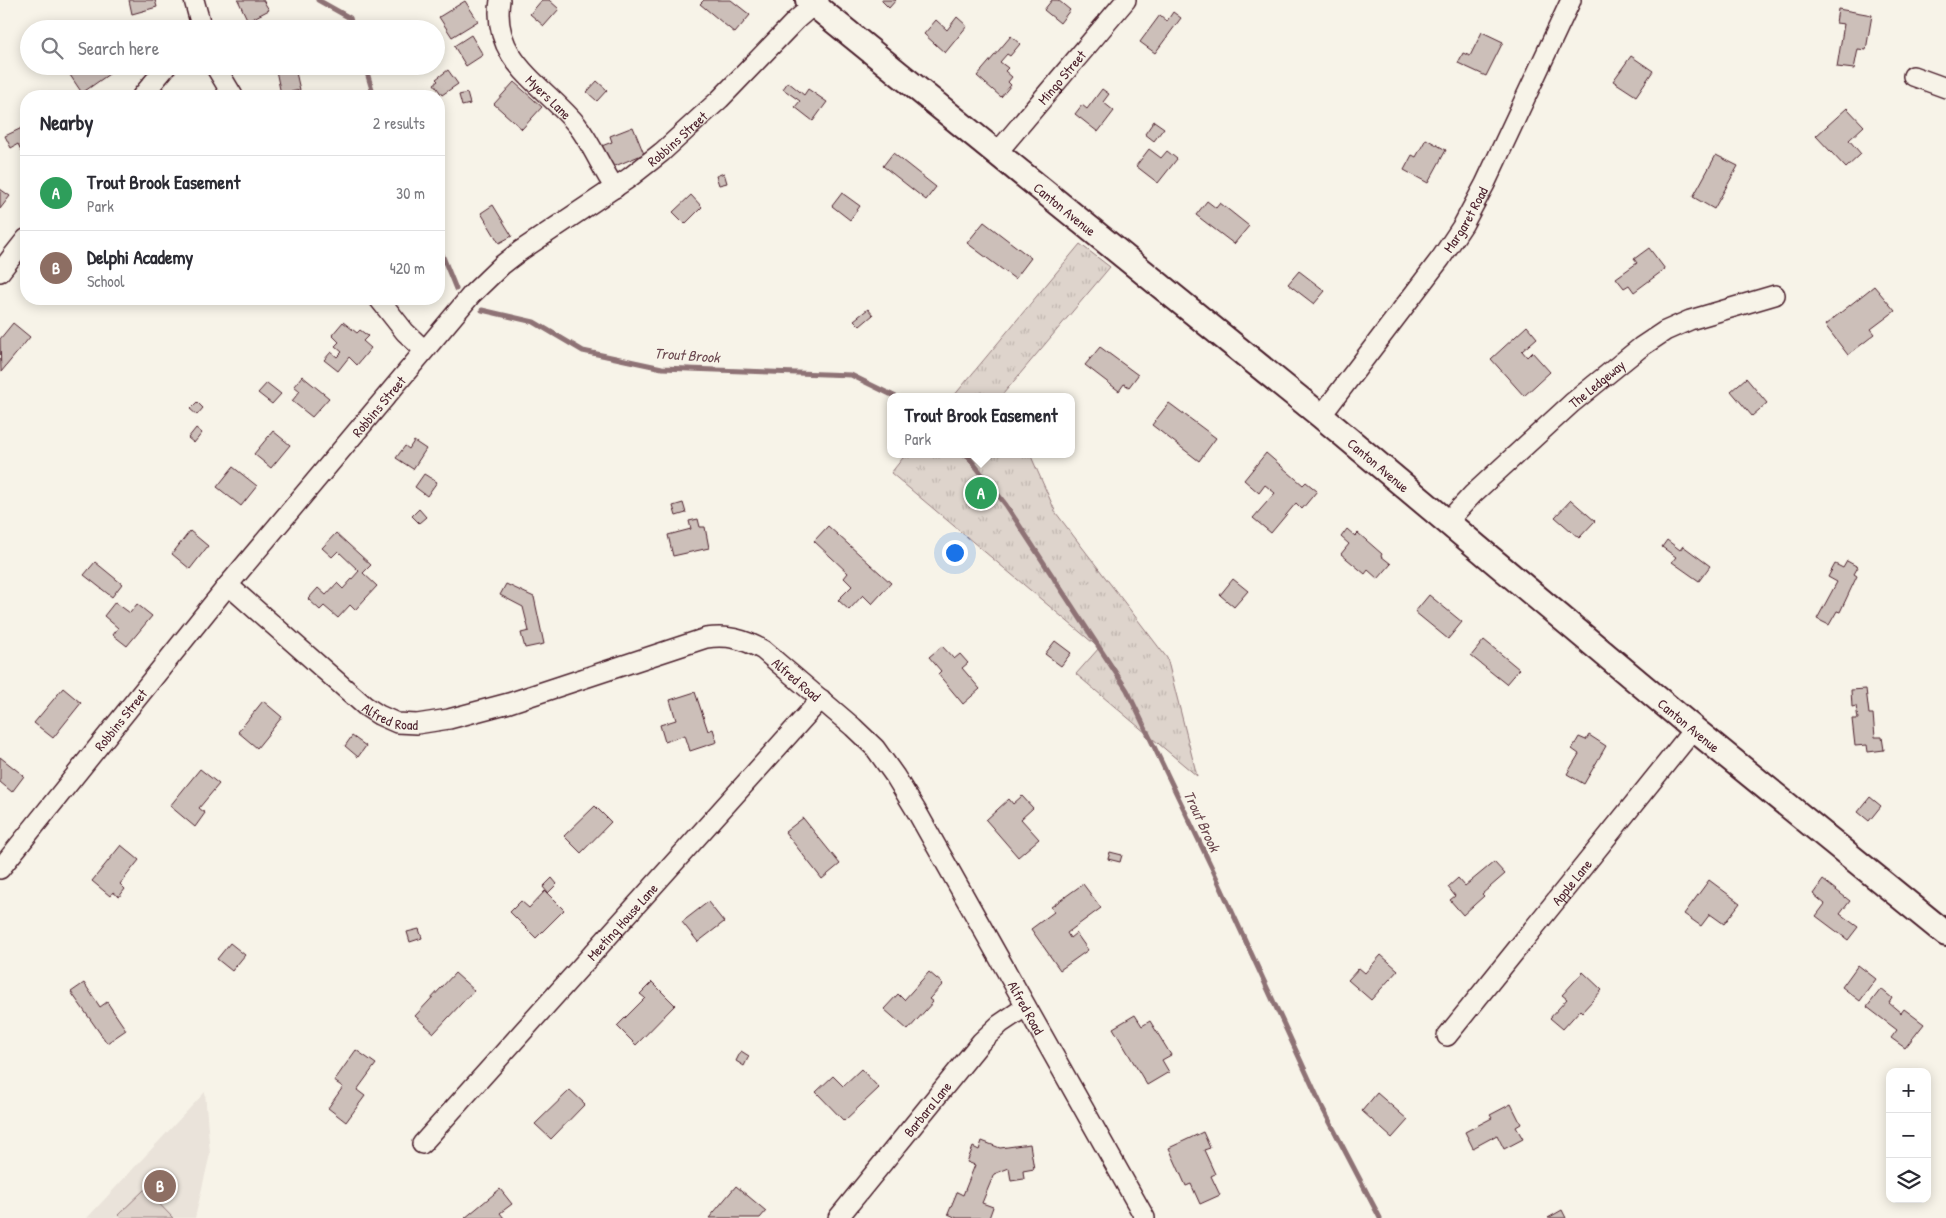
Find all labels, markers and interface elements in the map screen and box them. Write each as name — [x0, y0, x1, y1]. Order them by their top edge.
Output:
search box — [20, 20, 445, 75]
icon: search — [38, 34, 66, 62]
text: Search here — [78, 35, 159, 61]
street label: Mingo Street — [1033, 46, 1090, 108]
street label: Myers Lane — [522, 70, 577, 123]
street label: Robbins Street — [643, 106, 711, 170]
text: Nearby — [40, 108, 93, 137]
text: 2 results — [373, 112, 425, 134]
text: Trout Brook Easement — [87, 169, 240, 195]
street label: Canton Avenue — [1030, 177, 1101, 240]
text: A — [52, 182, 60, 204]
text: 30 m — [396, 182, 425, 204]
street label: Margaret Road — [1438, 183, 1492, 256]
text: Park — [87, 195, 114, 217]
text: Delphi Academy — [87, 244, 193, 270]
text: B — [52, 257, 60, 279]
text: 420 m — [390, 257, 425, 279]
text: School — [87, 270, 124, 292]
water label: Trout Brook — [654, 342, 722, 368]
street label: The Ledgeway — [1564, 355, 1629, 412]
street label: Robbins Street — [347, 371, 409, 440]
popup — [887, 393, 1075, 458]
text: Trout Brook Easement — [904, 402, 1058, 428]
text: Park — [904, 428, 931, 450]
street label: Canton Avenue — [1344, 433, 1414, 496]
pin: A — [965, 474, 997, 512]
your location — [942, 540, 968, 566]
street label: Alfred Road — [768, 653, 826, 705]
street label: Robbins Street — [90, 684, 151, 754]
street label: Canton Avenue — [1654, 693, 1724, 756]
street label: Alfred Road — [359, 698, 419, 734]
water label: Trout Brook — [1179, 787, 1226, 857]
street label: Apple Lane — [1547, 854, 1596, 909]
street label: Meeting House Lane — [582, 878, 662, 964]
street label: Alfred Road — [1004, 977, 1049, 1038]
map controls — [1886, 1068, 1931, 1203]
button: + — [1886, 1068, 1931, 1113]
street label: Barbara Lane — [899, 1077, 955, 1140]
button: − — [1886, 1113, 1931, 1158]
button: layers — [1886, 1158, 1931, 1203]
pin: B — [144, 1167, 176, 1205]

